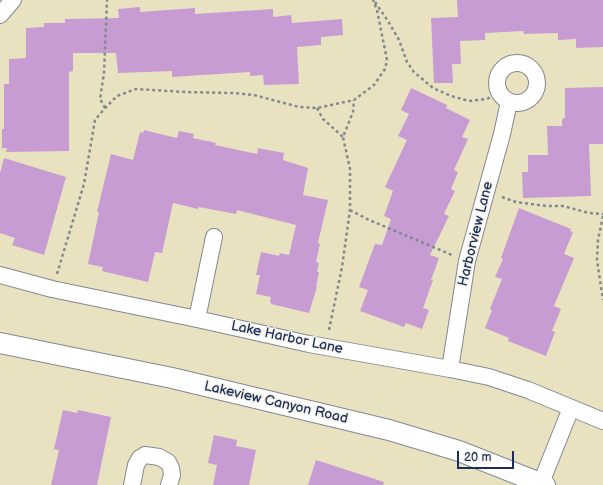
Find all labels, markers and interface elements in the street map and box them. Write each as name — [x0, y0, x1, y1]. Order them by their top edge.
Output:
street label: Harborview Lane — [455, 180, 497, 288]
street label: Lake Harbor Lane — [230, 318, 344, 358]
street label: Lakeview Canyon Road — [202, 378, 350, 428]
scale bar — [459, 443, 516, 469]
text: 20 m — [464, 450, 491, 465]

